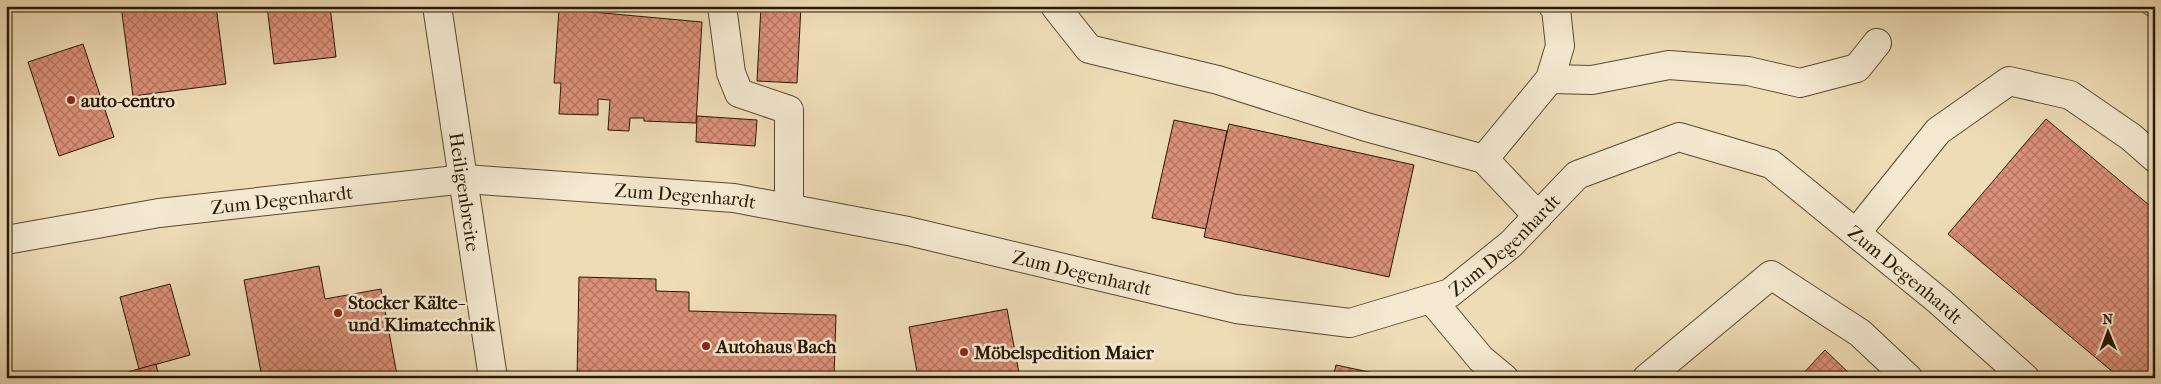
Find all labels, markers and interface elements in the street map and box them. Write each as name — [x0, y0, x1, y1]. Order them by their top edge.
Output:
place label: auto-centro — [81, 90, 175, 112]
marker: auto-centro — [65, 94, 77, 106]
street label: Heiligenbreite — [444, 131, 484, 253]
street label: Zum Degenhardt — [613, 180, 758, 214]
street label: Zum Degenhardt — [210, 182, 354, 219]
street label: Zum Degenhardt — [1445, 190, 1565, 302]
street label: Zum Degenhardt — [1843, 221, 1967, 329]
street label: Zum Degenhardt — [1010, 246, 1154, 301]
place label: Stocker Kälte- und Klimatechnik — [347, 292, 496, 336]
north arrow — [2084, 306, 2134, 356]
marker: Stocker Kälte- und Klimatechnik — [332, 307, 344, 319]
text: N — [2102, 311, 2114, 328]
place label: Autohaus Bach — [715, 336, 837, 358]
marker: Autohaus Bach — [700, 340, 712, 352]
place label: Möbelspedition Maier — [973, 342, 1155, 364]
marker: Möbelspedition Maier — [958, 346, 970, 358]

